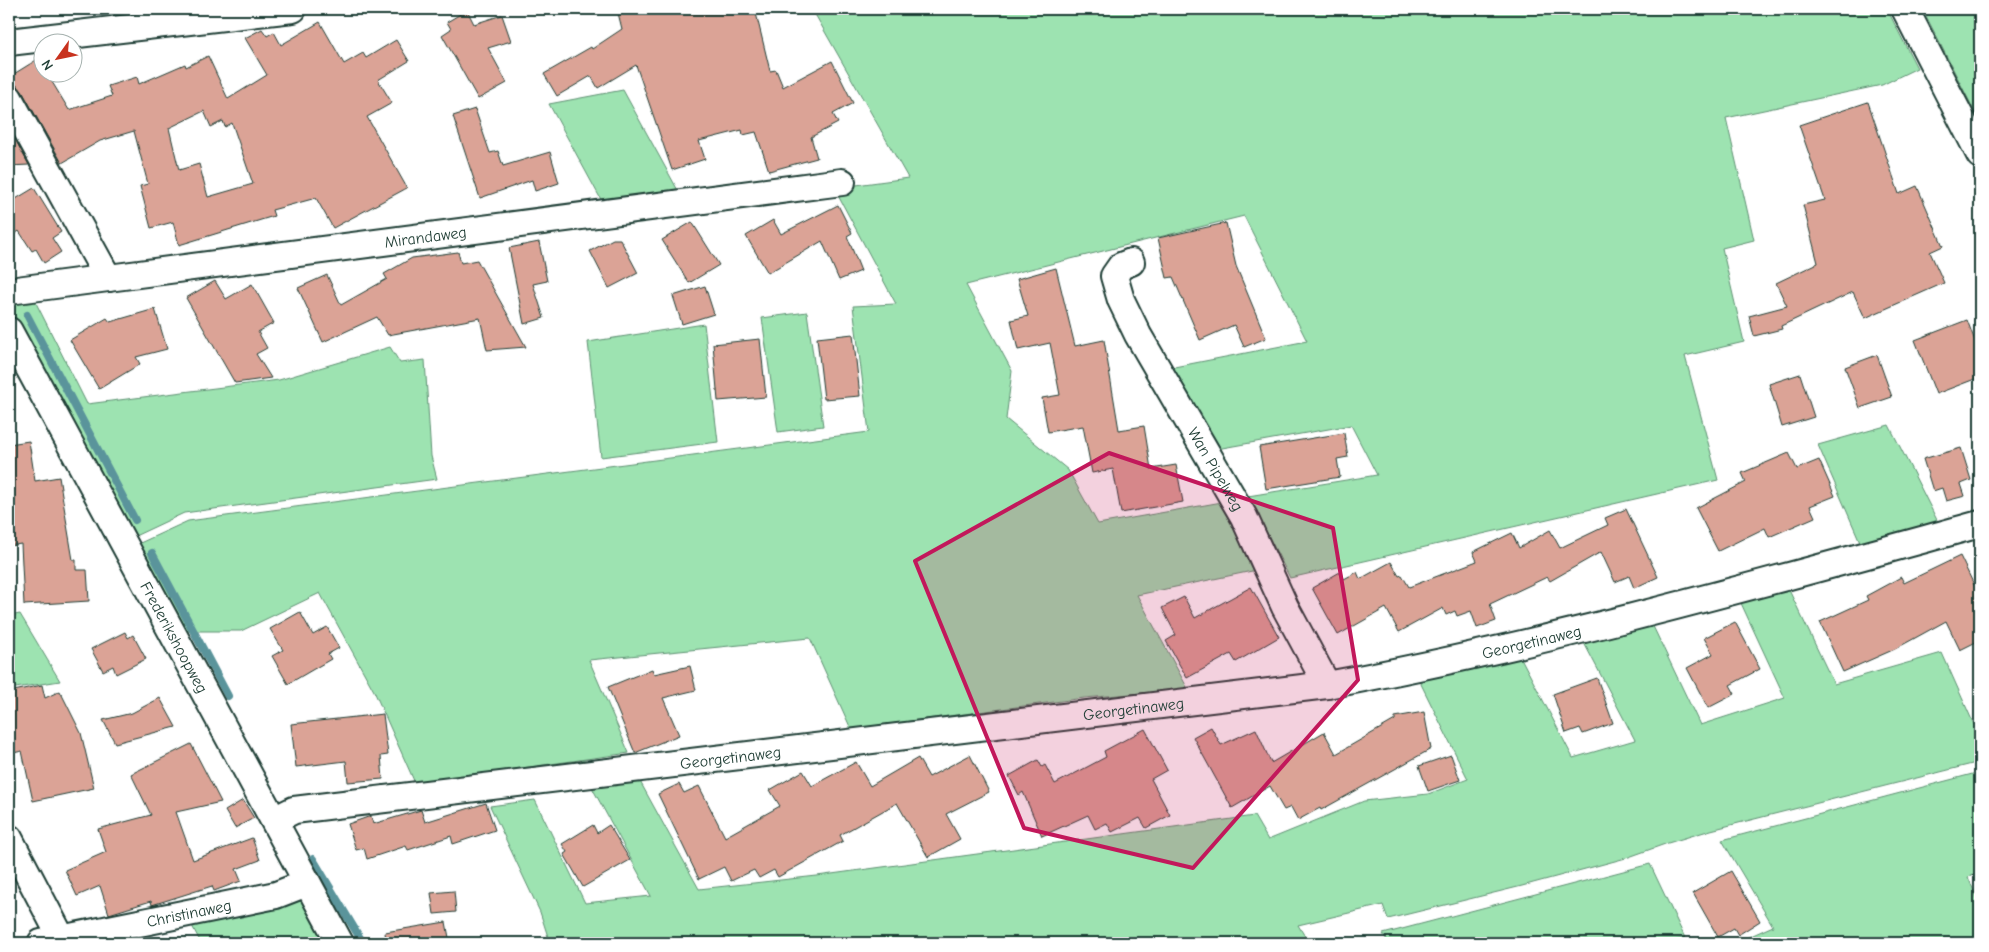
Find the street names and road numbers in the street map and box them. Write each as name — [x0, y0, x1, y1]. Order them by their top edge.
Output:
street label: Mirandaweg — [383, 223, 468, 252]
street label: Wan Pipelweg — [1184, 425, 1247, 515]
street label: Frederikshoopweg — [136, 579, 211, 696]
street label: Georgetinaweg — [1480, 622, 1583, 663]
street label: Georgetinaweg — [1082, 694, 1185, 724]
street label: Georgetinaweg — [679, 743, 782, 773]
street label: Christinaweg — [145, 896, 233, 931]

